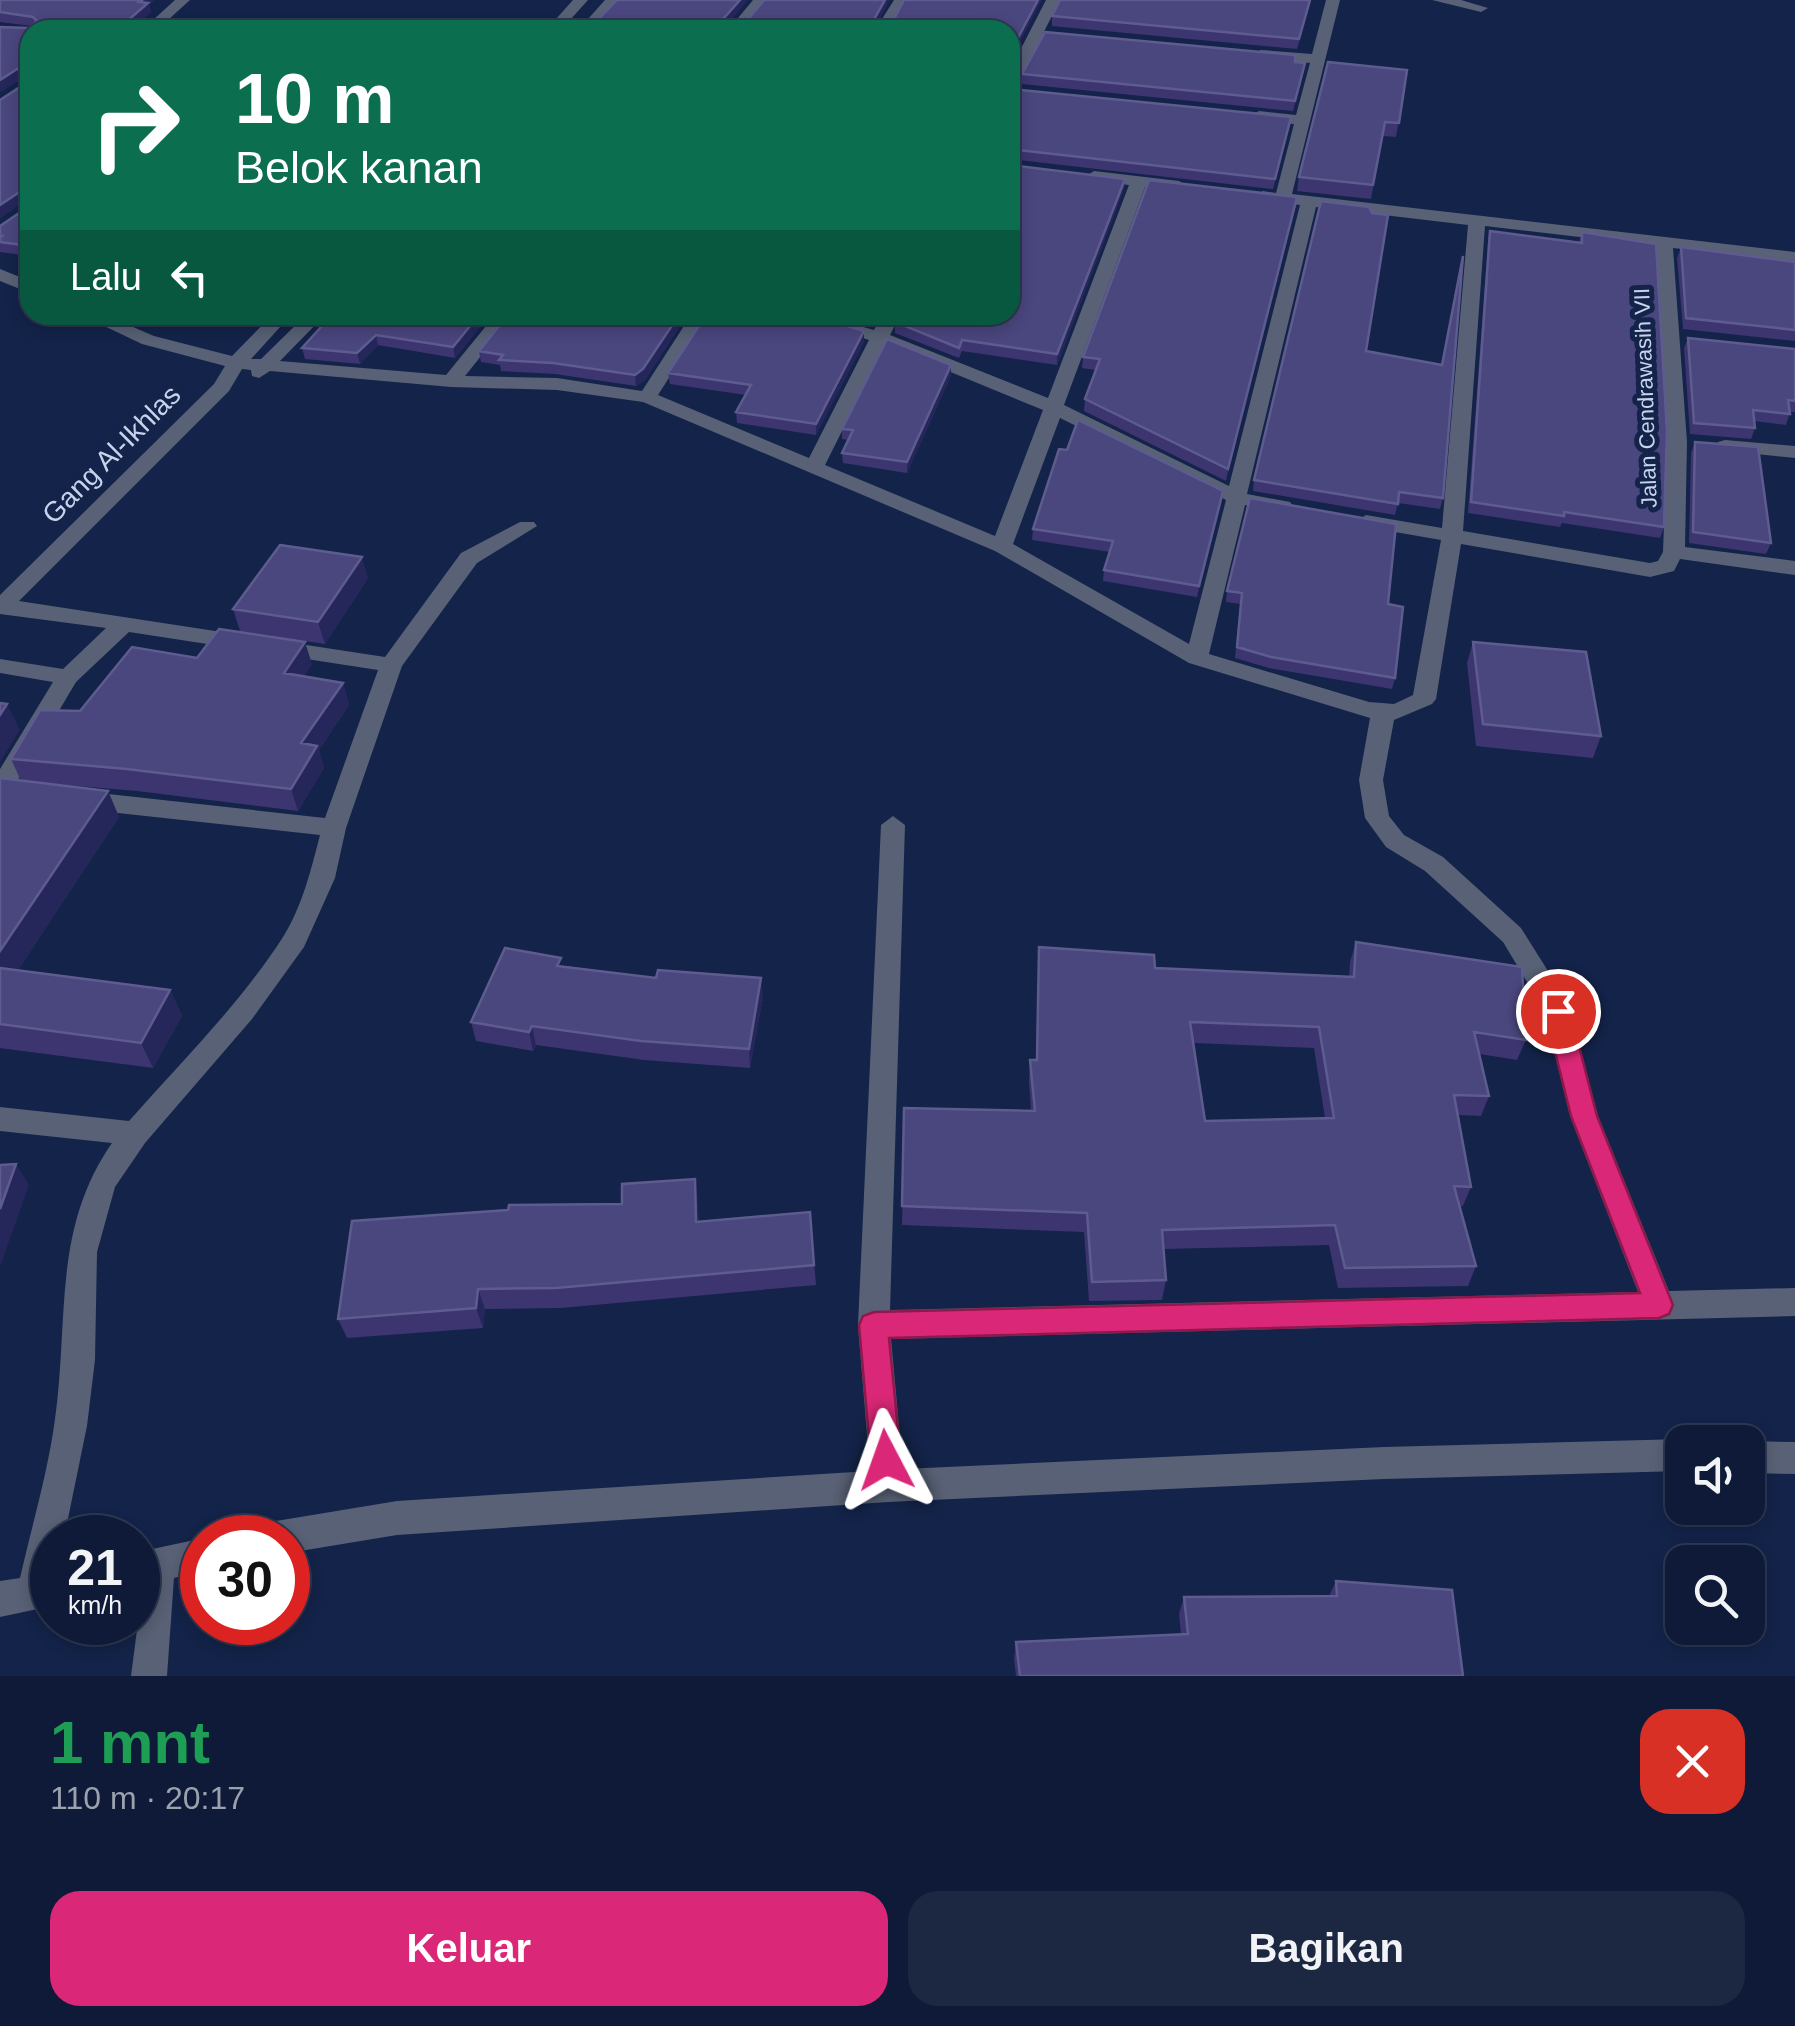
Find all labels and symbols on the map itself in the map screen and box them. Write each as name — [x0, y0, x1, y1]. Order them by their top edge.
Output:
street label: Jalan Cendrawasih VII — [1629, 288, 1662, 508]
street label: Gang Al-Ikhlas — [36, 379, 187, 530]
pin — [1516, 969, 1601, 1054]
position arrow — [834, 1408, 938, 1512]
speed limit sign: 30 — [180, 1515, 310, 1645]

